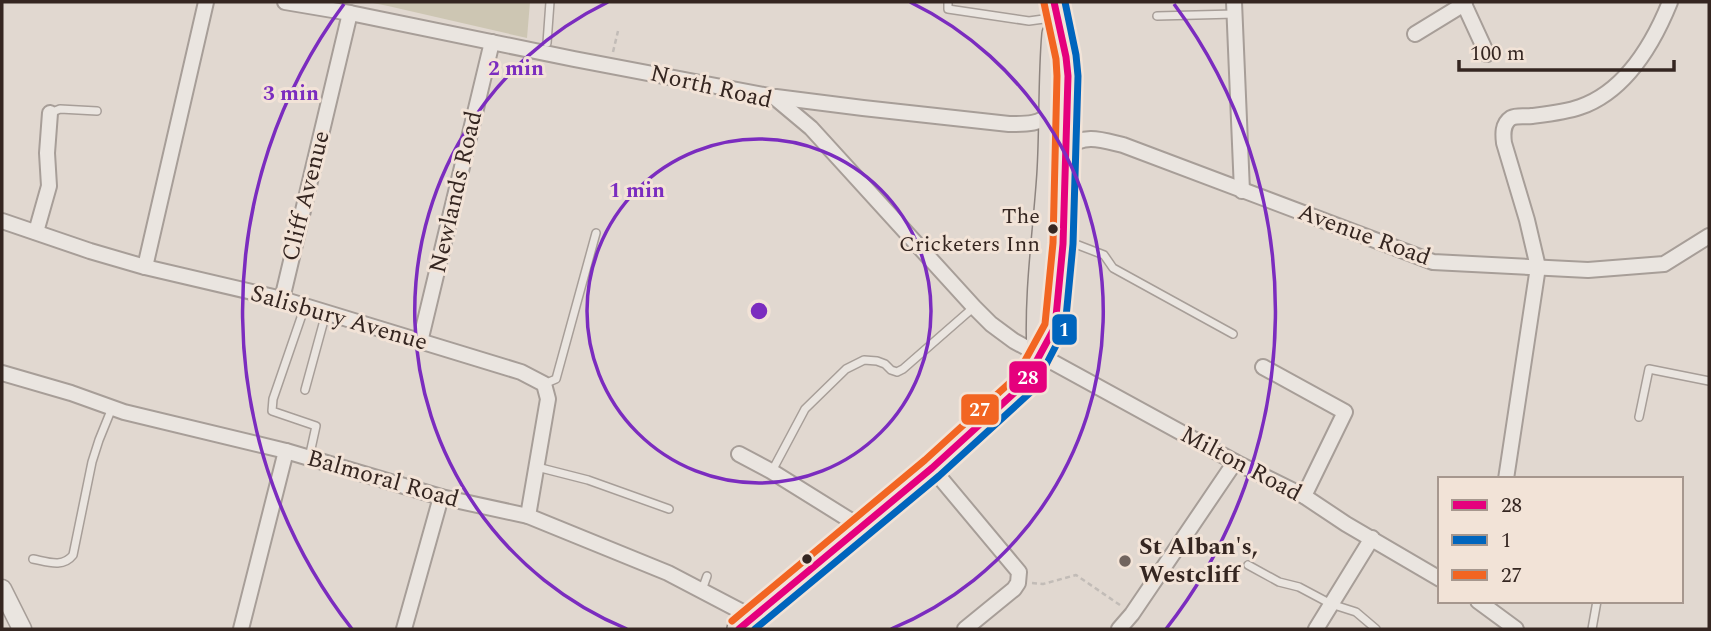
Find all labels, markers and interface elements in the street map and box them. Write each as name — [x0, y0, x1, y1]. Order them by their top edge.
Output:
scale bar — [1459, 28, 1674, 72]
text: 100 m — [1470, 38, 1525, 70]
text: 2 min — [488, 53, 544, 85]
street label: North Road — [646, 55, 776, 119]
text: 3 min — [263, 78, 319, 110]
street label: Newlands Road — [420, 107, 492, 277]
street label: Cliff Avenue — [272, 127, 340, 265]
text: 1 min — [609, 175, 665, 207]
street label: Avenue Road — [1292, 194, 1436, 276]
place label: The Cricketers Inn — [899, 200, 1040, 261]
marker: The Cricketers Inn — [1046, 222, 1060, 236]
street label: Salisbury Avenue — [246, 276, 432, 360]
centre of rings — [747, 299, 771, 323]
line badge: 1 — [1051, 313, 1078, 346]
text: 1 — [1059, 316, 1069, 345]
line badge: 28 — [1008, 360, 1048, 394]
text: 28 — [1017, 364, 1039, 393]
line badge: 27 — [960, 393, 1000, 426]
text: 27 — [969, 396, 991, 425]
street label: Milton Road — [1174, 417, 1308, 511]
street label: Balmoral Road — [303, 440, 463, 518]
legend — [1438, 477, 1683, 603]
text: 28 — [1501, 490, 1522, 522]
text: 1 — [1501, 525, 1512, 557]
place label: St Alban's, Westcliff — [1139, 529, 1258, 593]
unlabelled marker — [800, 552, 814, 566]
marker: St Alban's, Westcliff — [1117, 553, 1133, 569]
text: 27 — [1501, 560, 1522, 592]

